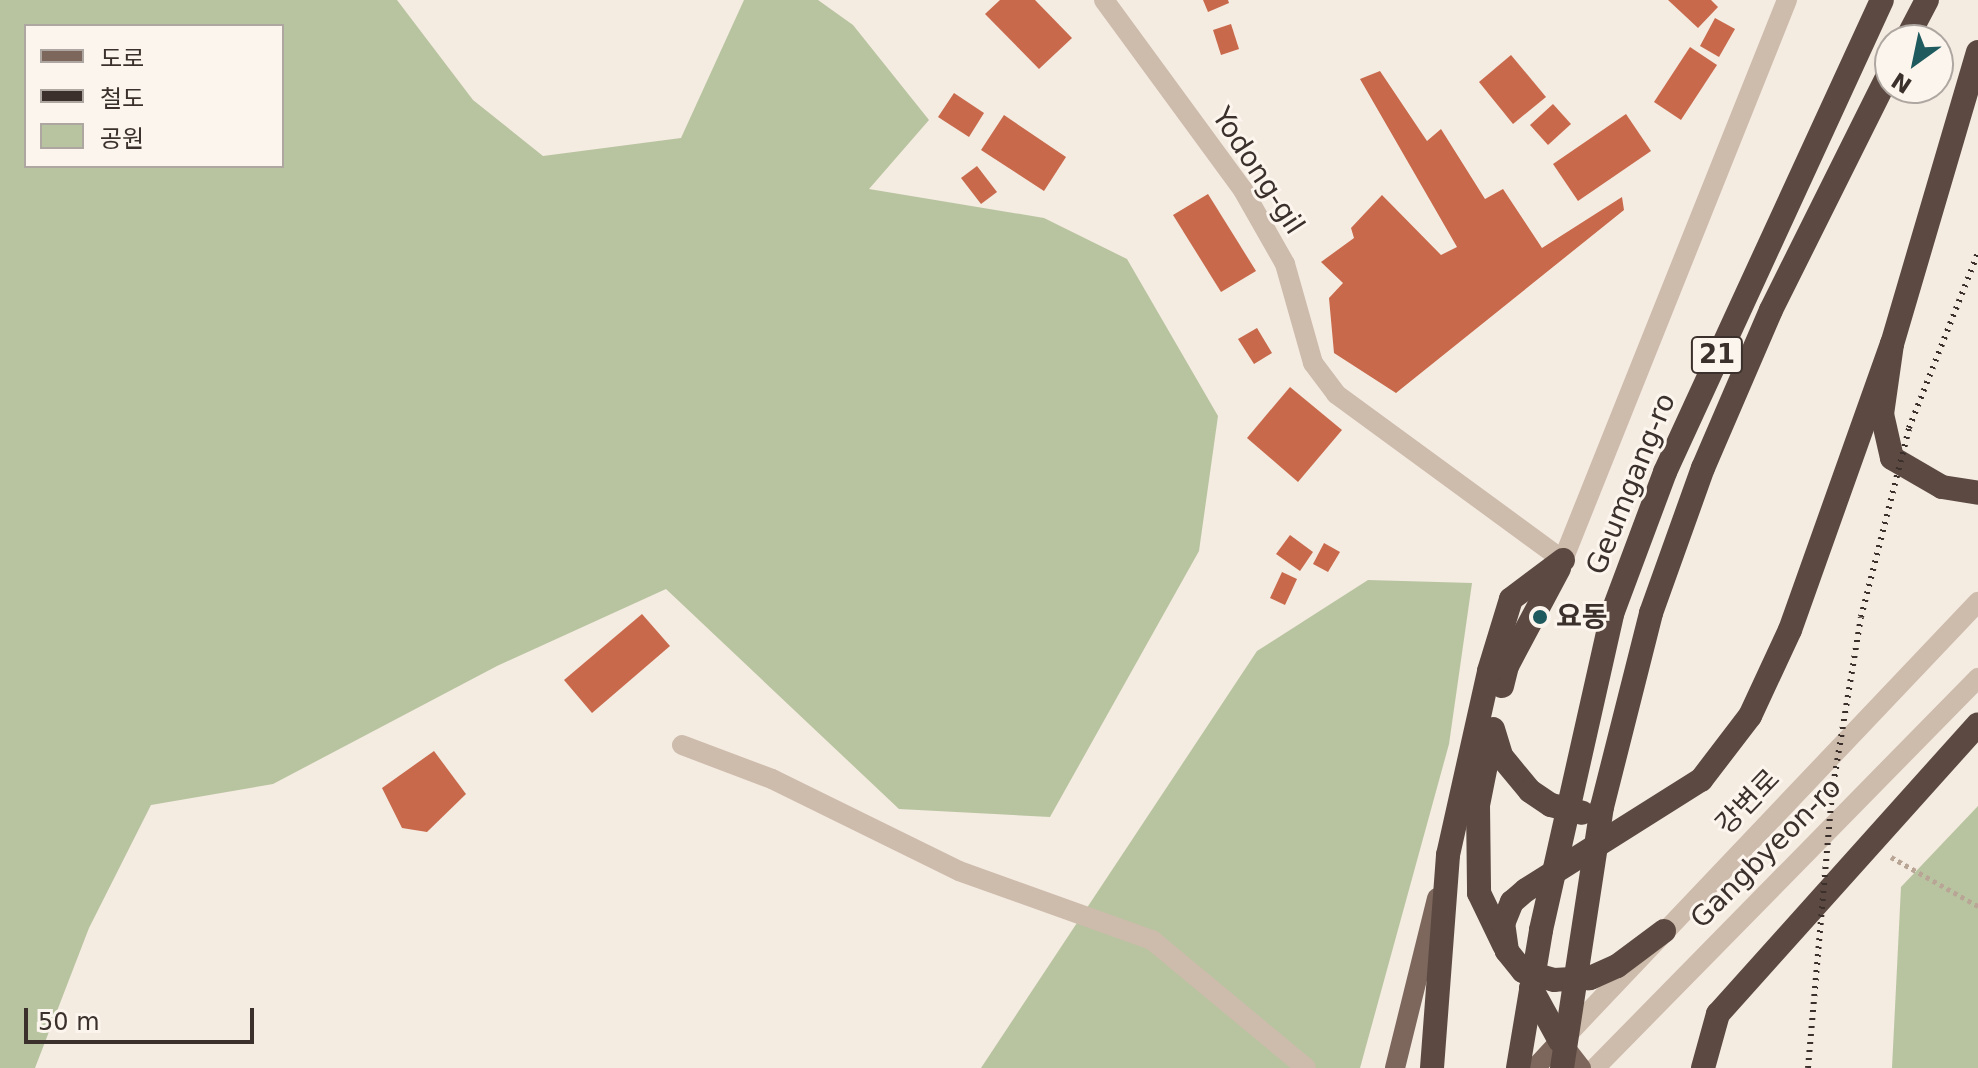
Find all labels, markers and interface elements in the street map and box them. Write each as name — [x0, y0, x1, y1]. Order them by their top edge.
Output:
legend — [24, 24, 284, 168]
north arrow — [1874, 24, 1954, 104]
text: 도로 — [100, 45, 144, 73]
text: N — [1887, 67, 1916, 98]
text: 철도 — [100, 85, 144, 113]
street label: Yodong-gil — [1205, 101, 1311, 241]
text: 공원 — [100, 125, 144, 153]
road number: 21 — [1689, 333, 1745, 377]
street label: Geumgang-ro — [1579, 388, 1683, 580]
place label: 요동 — [1556, 600, 1608, 634]
marker: 요동 — [1531, 608, 1549, 626]
street label: 강변로 — [1709, 763, 1787, 841]
street label: Gangbyeon-ro — [1684, 771, 1848, 935]
scale bar — [28, 992, 258, 1042]
text: 50 m — [38, 1008, 100, 1036]

